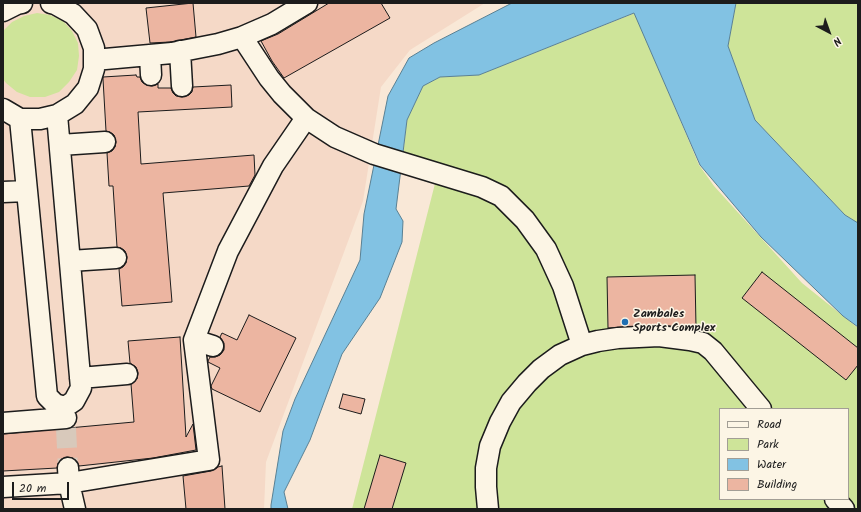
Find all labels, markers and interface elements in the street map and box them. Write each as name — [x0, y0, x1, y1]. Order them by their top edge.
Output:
north arrow — [809, 12, 849, 52]
text: N — [828, 32, 845, 50]
place label: Zambales Sports Complex — [633, 308, 715, 336]
marker: Zambales Sports Complex — [620, 317, 630, 327]
legend — [719, 408, 849, 500]
text: Road — [757, 415, 781, 434]
text: Park — [757, 435, 779, 454]
text: Water — [757, 455, 786, 474]
scale bar — [14, 474, 71, 500]
text: Building — [757, 475, 797, 494]
text: 20 m — [19, 479, 46, 498]

